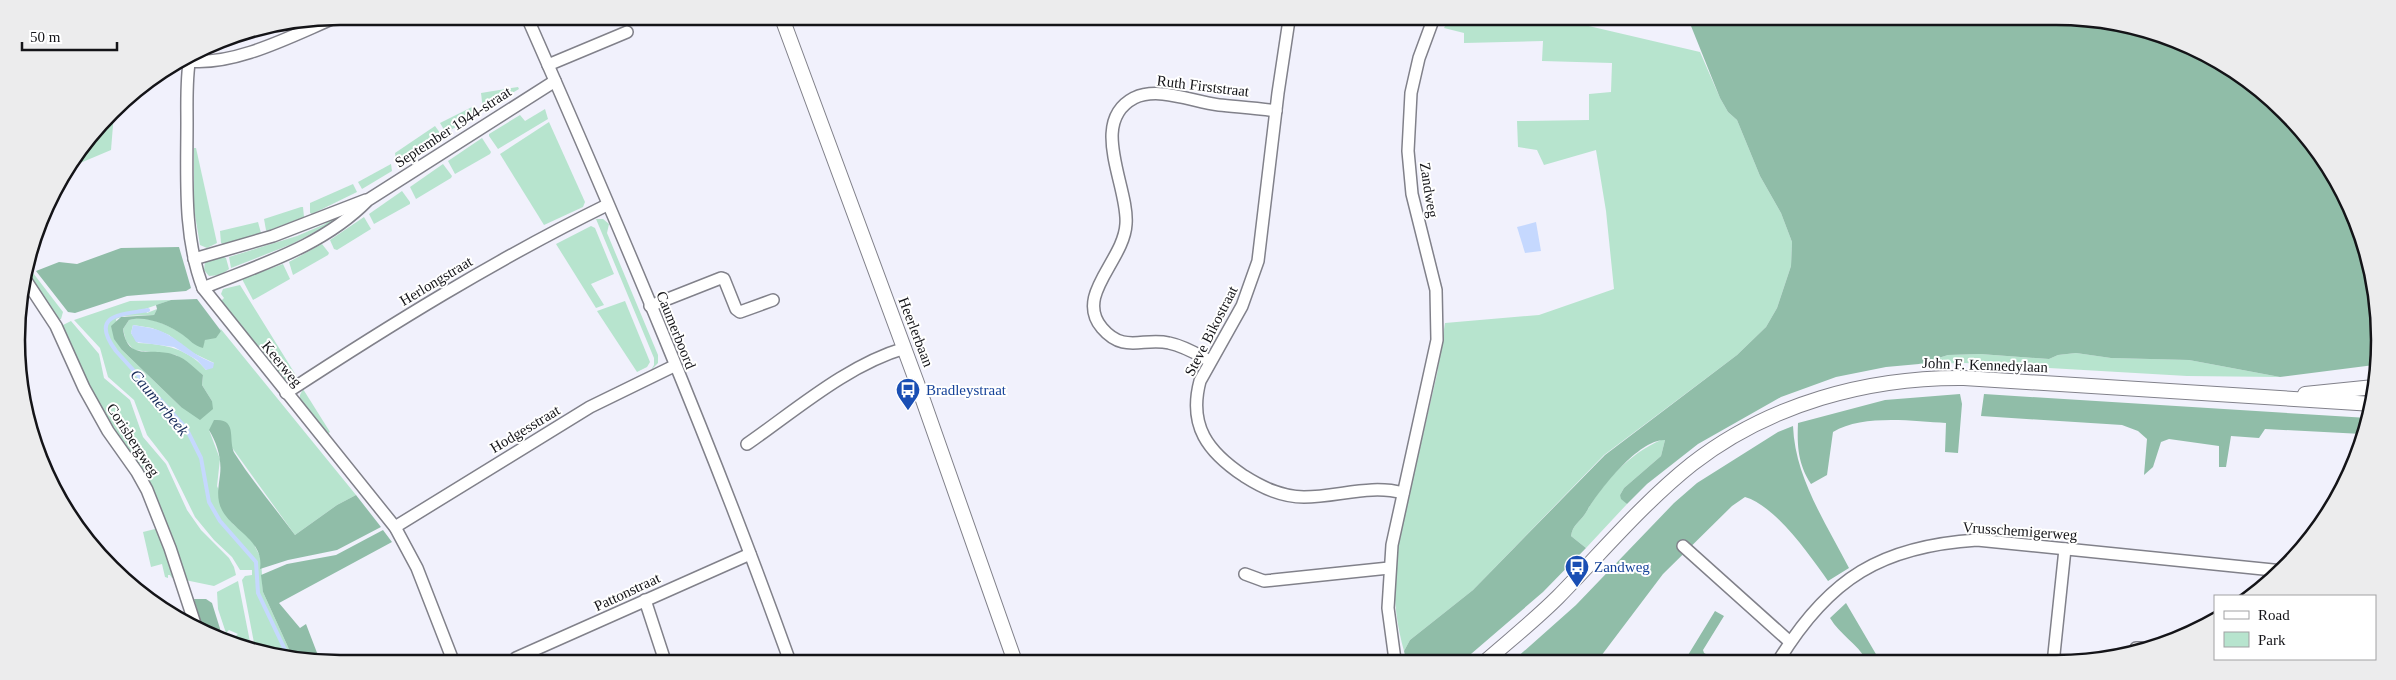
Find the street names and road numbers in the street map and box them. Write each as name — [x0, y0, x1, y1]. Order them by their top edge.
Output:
street label: Ruth Firststraat — [1156, 72, 1251, 100]
street label: September 1944-straat — [392, 83, 515, 171]
street label: Zandweg — [1417, 161, 1441, 219]
street label: Herlongstraat — [397, 253, 476, 309]
street label: Steve Bikostraat — [1181, 283, 1241, 379]
street label: Caumerboord — [653, 289, 699, 372]
street label: Heerlerbaan — [895, 295, 937, 370]
street label: Keerweg — [259, 338, 306, 390]
street label: John F. Kennedylaan — [1922, 355, 2049, 375]
street label: Corisbergweg — [103, 400, 163, 480]
street label: Hodgesstraat — [487, 402, 563, 456]
street label: Vrusschemigerweg — [1962, 519, 2078, 543]
street label: Pattonstraat — [592, 569, 663, 614]

